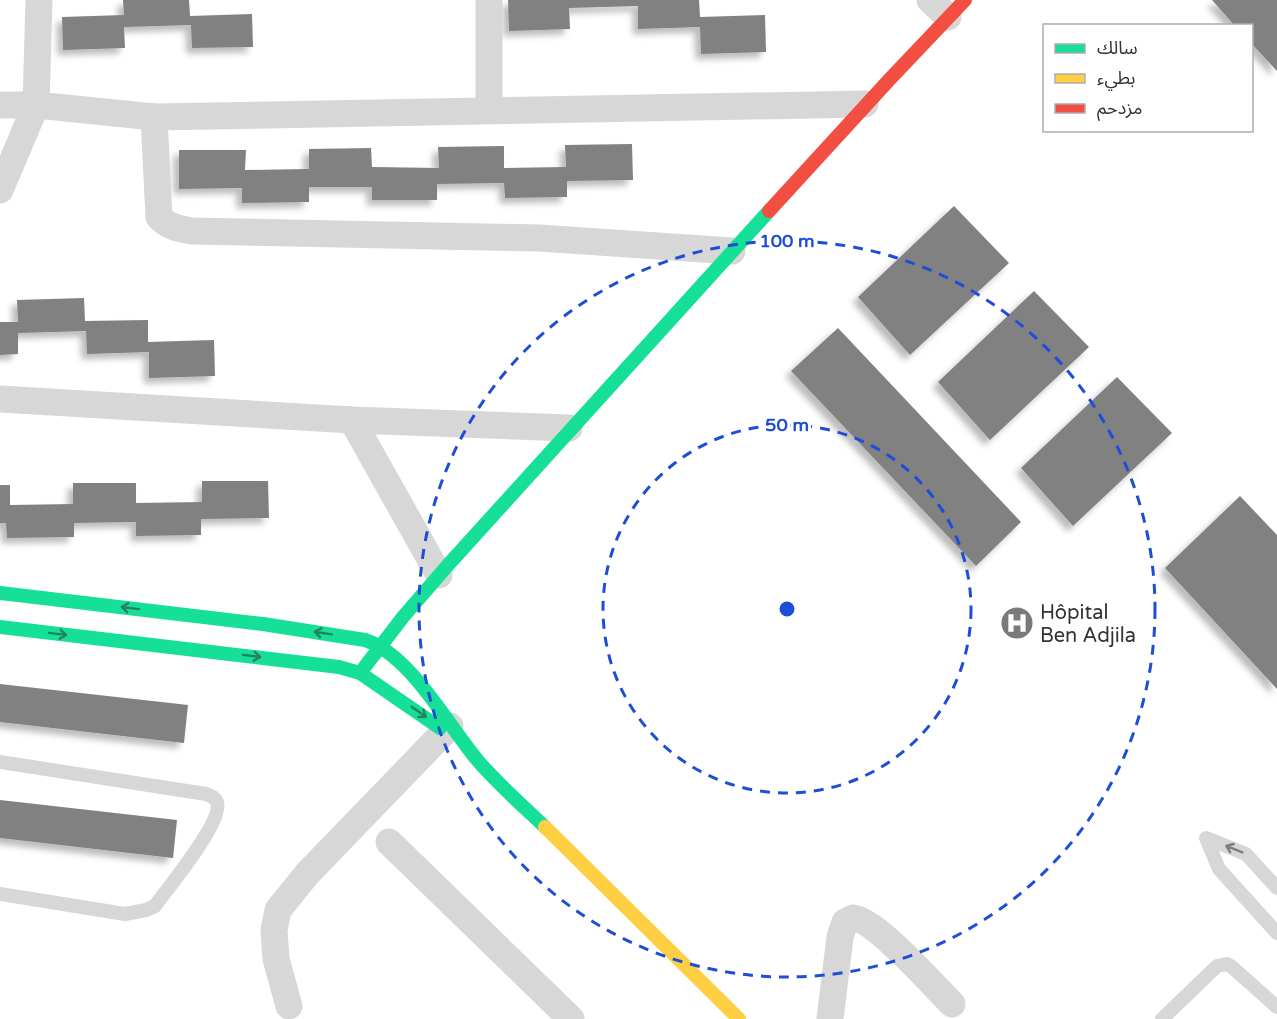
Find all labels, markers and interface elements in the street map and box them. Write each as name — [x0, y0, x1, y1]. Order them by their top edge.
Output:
legend — [1043, 24, 1253, 132]
text: سالك — [1097, 37, 1138, 59]
text: بطيء — [1097, 67, 1135, 91]
text: مزدحم — [1097, 97, 1142, 121]
text: 100 m — [759, 230, 815, 252]
text: 50 m — [765, 414, 809, 436]
centre of rings — [777, 599, 797, 619]
place label: Hôpital Ben Adjila — [1040, 601, 1136, 648]
one-way arrow — [120, 603, 140, 614]
hospital icon: Hôpital Ben Adjila — [999, 605, 1035, 641]
one-way arrow — [314, 627, 333, 638]
one-way arrow — [48, 628, 68, 639]
one-way arrow — [241, 651, 261, 662]
one-way arrow — [411, 706, 427, 718]
one-way arrow — [1225, 843, 1244, 854]

